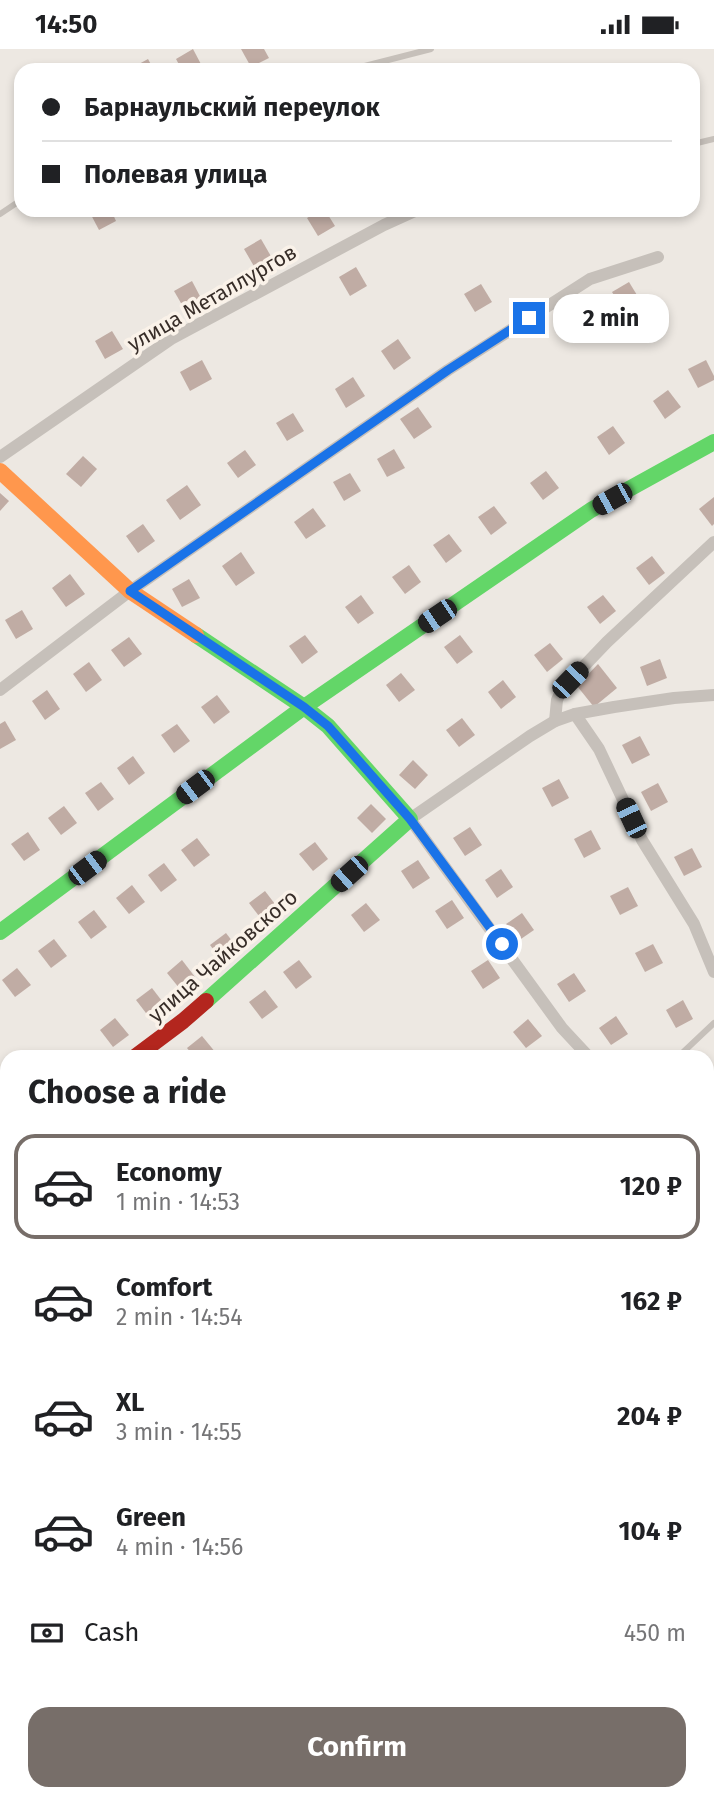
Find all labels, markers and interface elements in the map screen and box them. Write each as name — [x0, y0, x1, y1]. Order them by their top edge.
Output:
text: 14:50 — [35, 9, 97, 40]
text: Барнаульский переулок — [84, 92, 380, 123]
text: Полевая улица — [84, 159, 267, 190]
street label: улица Металлургов — [123, 239, 301, 357]
callout: 2 min — [554, 293, 669, 343]
route end — [513, 302, 545, 334]
text: 2 min — [583, 304, 639, 332]
car — [589, 480, 636, 518]
car — [414, 596, 461, 636]
car — [548, 658, 593, 702]
car — [172, 766, 219, 808]
car — [613, 795, 650, 841]
car — [64, 847, 111, 889]
car — [327, 852, 372, 896]
street label: улица Чайковского — [143, 884, 303, 1028]
route start — [486, 928, 518, 960]
text: Choose a ride — [28, 1073, 226, 1111]
icon: car — [32, 1155, 95, 1218]
text: Economy — [116, 1157, 222, 1188]
text: 120 ₽ — [620, 1171, 682, 1202]
text: 1 min · 14:53 — [116, 1188, 240, 1216]
icon: car — [32, 1270, 95, 1333]
text: Comfort — [116, 1272, 212, 1303]
text: 162 ₽ — [621, 1286, 682, 1317]
text: 2 min · 14:54 — [116, 1303, 242, 1331]
icon: car — [32, 1385, 95, 1448]
text: XL — [116, 1387, 144, 1418]
text: 204 ₽ — [617, 1401, 682, 1432]
text: 3 min · 14:55 — [116, 1418, 242, 1446]
icon: car — [32, 1500, 95, 1563]
text: Green — [116, 1502, 186, 1533]
text: 104 ₽ — [618, 1516, 682, 1547]
text: 4 min · 14:56 — [116, 1533, 243, 1561]
icon: cash — [28, 1614, 66, 1652]
text: Cash — [84, 1617, 140, 1648]
text: 450 m — [624, 1619, 686, 1647]
button: Confirm — [28, 1707, 686, 1787]

